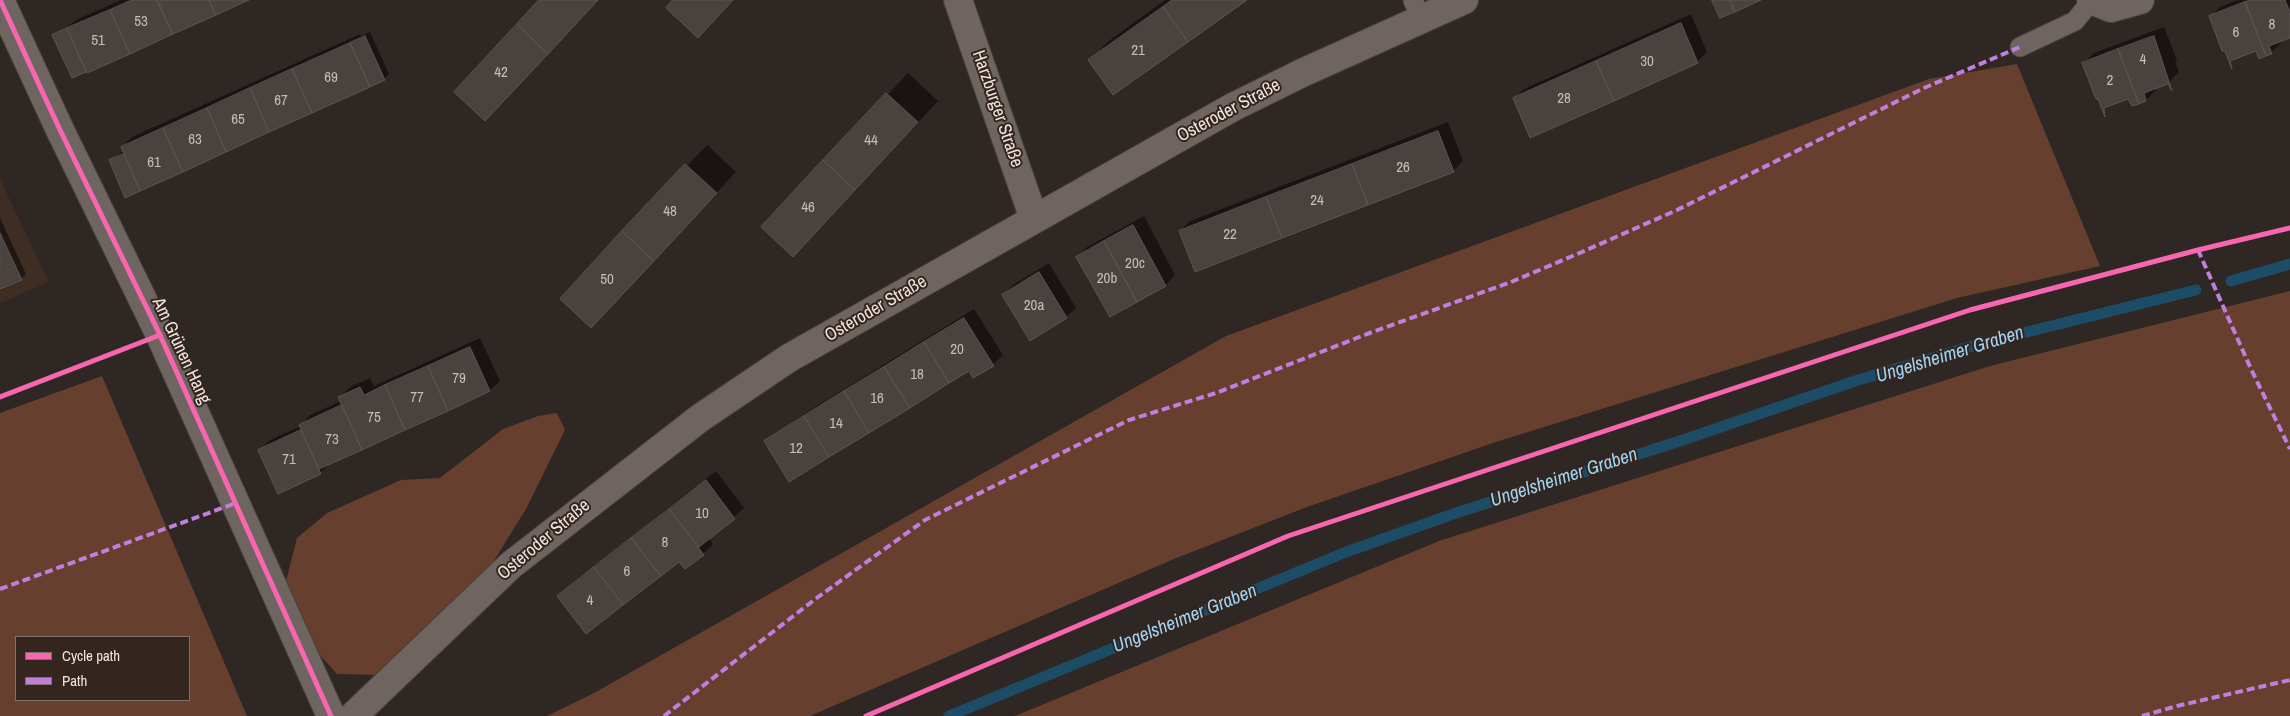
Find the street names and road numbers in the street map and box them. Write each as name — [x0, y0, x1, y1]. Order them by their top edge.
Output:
street label: Harzburger Straße — [967, 48, 1027, 170]
street label: Osteroder Straße — [1174, 75, 1284, 147]
street label: Osteroder Straße — [821, 271, 931, 347]
street label: Am Grünen Hang — [147, 294, 215, 408]
street label: Osteroder Straße — [493, 495, 595, 585]

